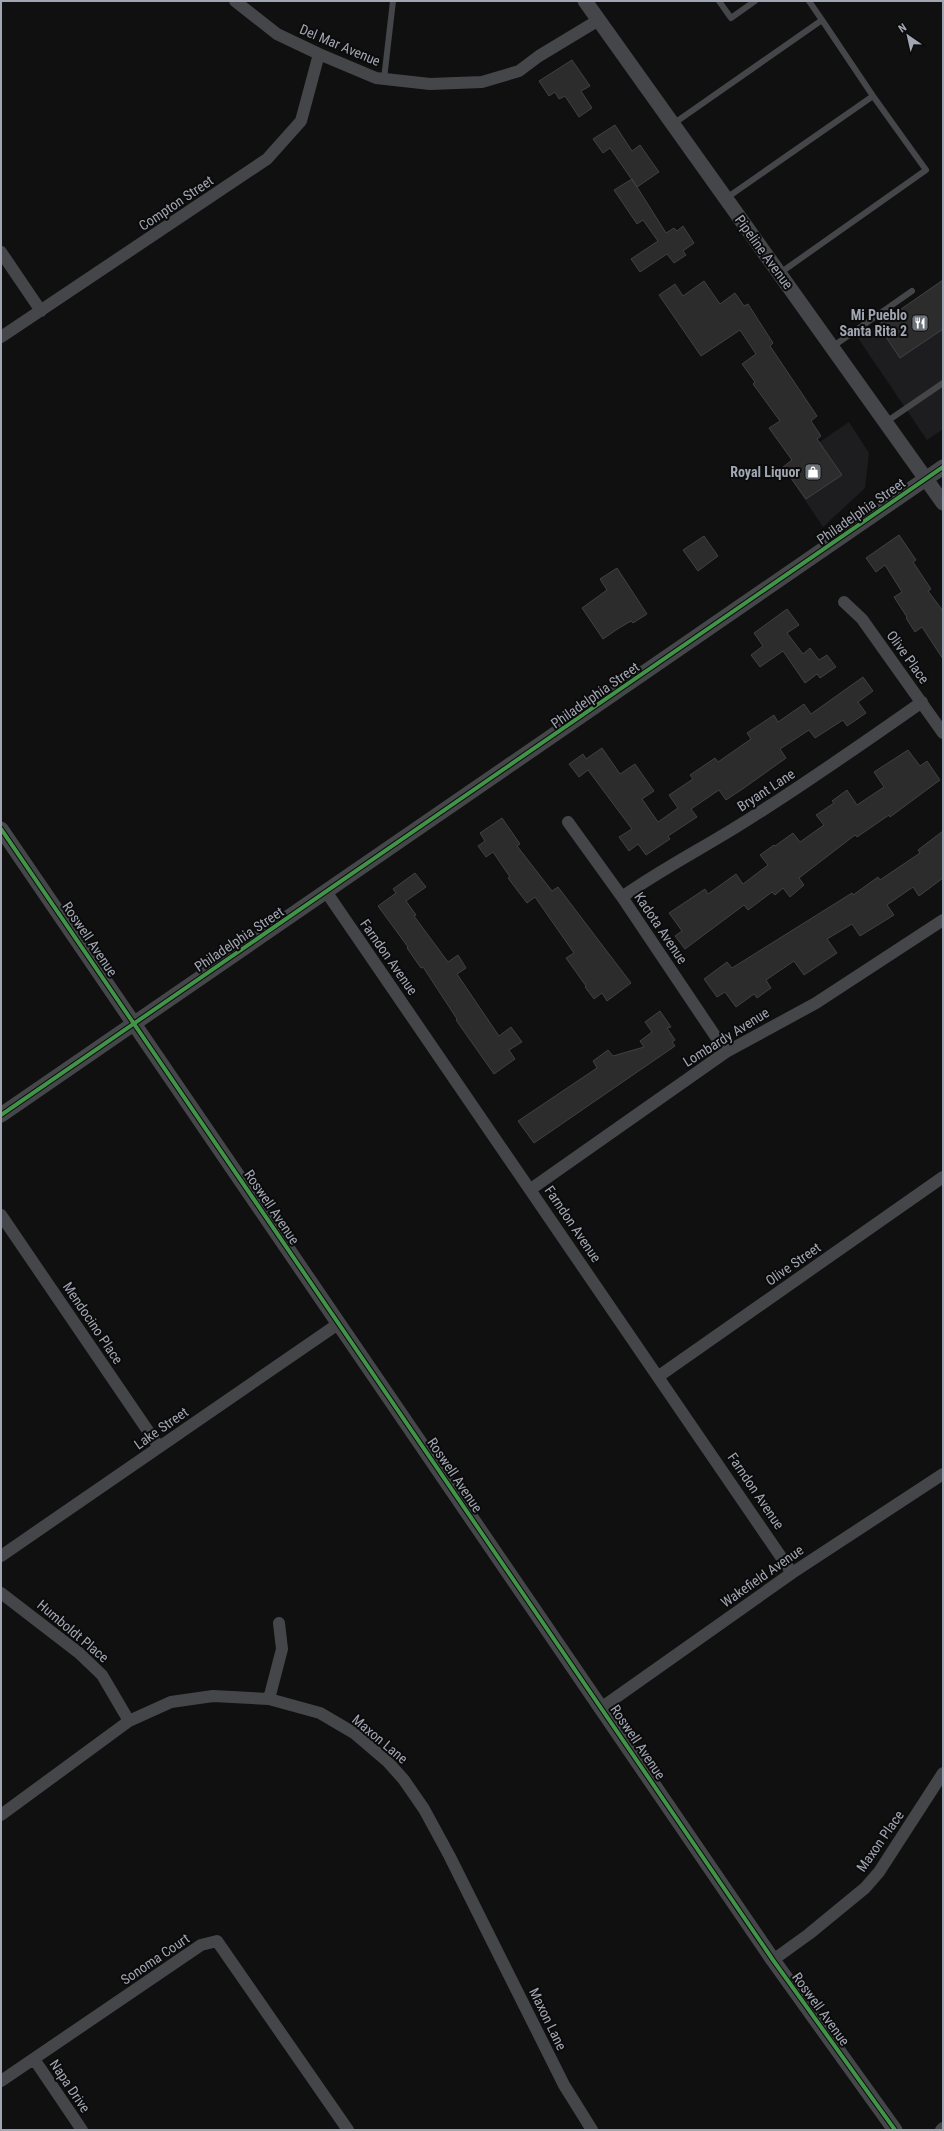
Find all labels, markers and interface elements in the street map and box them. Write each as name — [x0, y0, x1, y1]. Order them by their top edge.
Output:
north arrow — [888, 16, 928, 56]
street label: Del Mar Avenue — [297, 21, 383, 69]
text: N — [896, 21, 909, 35]
street label: Compton Street — [136, 172, 216, 234]
street label: Pipeline Avenue — [732, 212, 797, 293]
place label: Mi Pueblo Santa Rita 2 — [839, 307, 907, 339]
restaurant icon: Mi Pueblo Santa Rita 2 — [910, 313, 930, 333]
shop icon: Royal Liquor — [803, 462, 823, 482]
place label: Royal Liquor — [730, 464, 800, 480]
street label: Philadelphia Street — [814, 475, 908, 547]
street label: Olive Place — [884, 628, 933, 687]
street label: Philadelphia Street — [548, 659, 642, 731]
street label: Bryant Lane — [734, 765, 798, 814]
street label: Kadota Avenue — [631, 889, 691, 967]
street label: Roswell Avenue — [59, 899, 121, 980]
street label: Philadelphia Street — [191, 903, 287, 975]
street label: Farndon Avenue — [357, 916, 421, 998]
street label: Lombardy Avenue — [680, 1004, 772, 1070]
street label: Roswell Avenue — [241, 1167, 303, 1248]
street label: Farndon Avenue — [542, 1183, 605, 1266]
street label: Olive Street — [762, 1239, 824, 1289]
street label: Mendocino Place — [60, 1279, 127, 1367]
street label: Lake Street — [131, 1404, 191, 1452]
street label: Roswell Avenue — [424, 1435, 486, 1516]
street label: Farndon Avenue — [725, 1450, 788, 1533]
street label: Wakefield Avenue — [718, 1541, 807, 1610]
street label: Humboldt Place — [34, 1597, 112, 1666]
street label: Roswell Avenue — [607, 1702, 669, 1783]
street label: Maxon Lane — [349, 1711, 411, 1767]
street label: Maxon Place — [853, 1807, 907, 1875]
street label: Sonoma Court — [118, 1930, 192, 1988]
street label: Roswell Avenue — [789, 1969, 853, 2049]
street label: Maxon Lane — [526, 1985, 570, 2053]
street label: Napa Drive — [47, 2057, 94, 2116]

